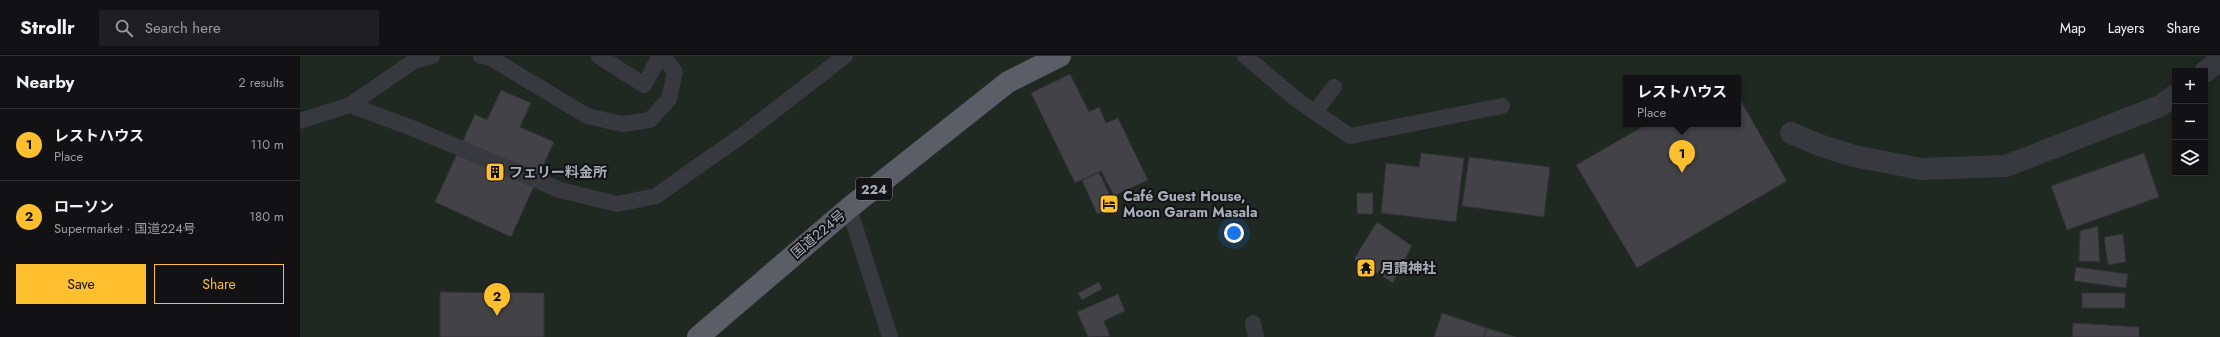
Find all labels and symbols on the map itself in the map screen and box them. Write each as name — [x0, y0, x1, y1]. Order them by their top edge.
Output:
pin: 1 — [1669, 140, 1695, 173]
building icon: フェリー料金所 — [484, 161, 506, 183]
place label: フェリー料金所 — [509, 162, 607, 182]
road number: 224 — [856, 178, 892, 200]
place label: Café Guest House, Moon Garam Masala — [1123, 186, 1257, 222]
hotel icon: Café Guest House, Moon Garam Masala — [1098, 193, 1120, 215]
street label: 国道224号 — [786, 205, 850, 263]
your location — [1224, 223, 1244, 243]
temple icon: 月讀神社 — [1355, 257, 1377, 279]
place label: 月讀神社 — [1380, 258, 1436, 278]
pin: 2 — [484, 283, 510, 316]

